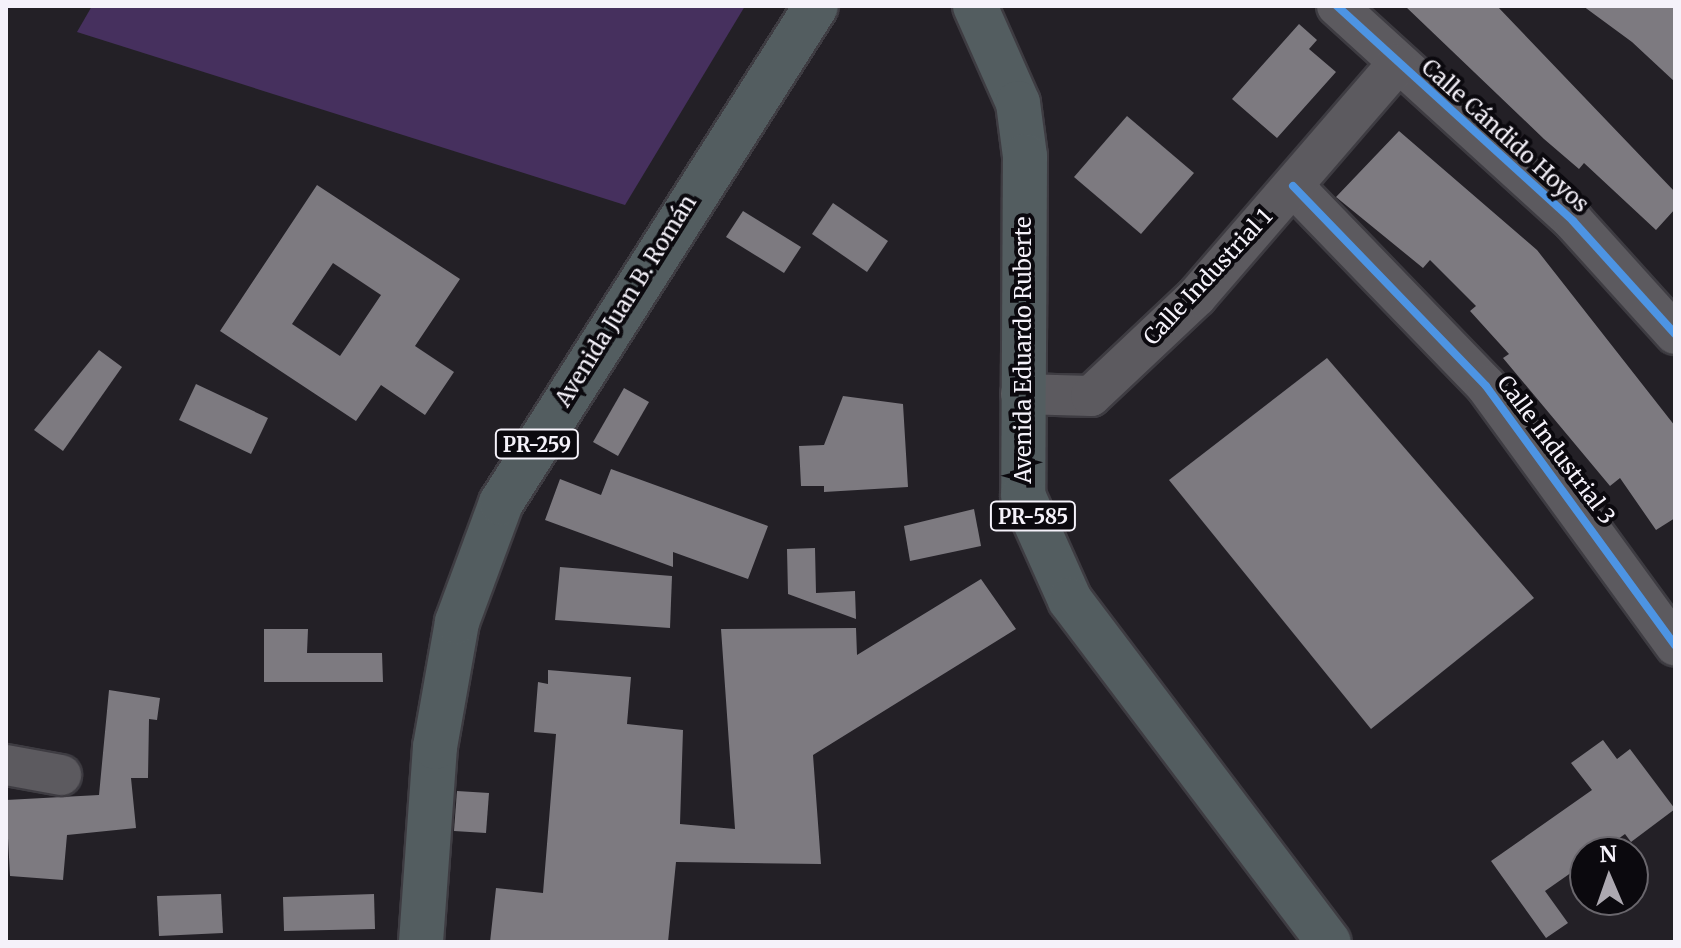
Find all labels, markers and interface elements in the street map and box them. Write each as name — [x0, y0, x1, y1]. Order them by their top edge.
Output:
street label: Calle Cándido Hoyos — [1416, 54, 1594, 218]
street label: Avenida Juan B. Román — [550, 190, 702, 412]
street label: Calle Industrial 1 — [1138, 203, 1278, 351]
street label: Avenida Eduardo Ruberte — [1011, 217, 1037, 483]
street label: Calle Industrial 3 — [1492, 370, 1620, 530]
road number: PR-259 — [493, 428, 581, 460]
road number: PR-585 — [989, 500, 1077, 532]
north arrow — [1569, 836, 1649, 916]
text: N — [1599, 840, 1617, 868]

